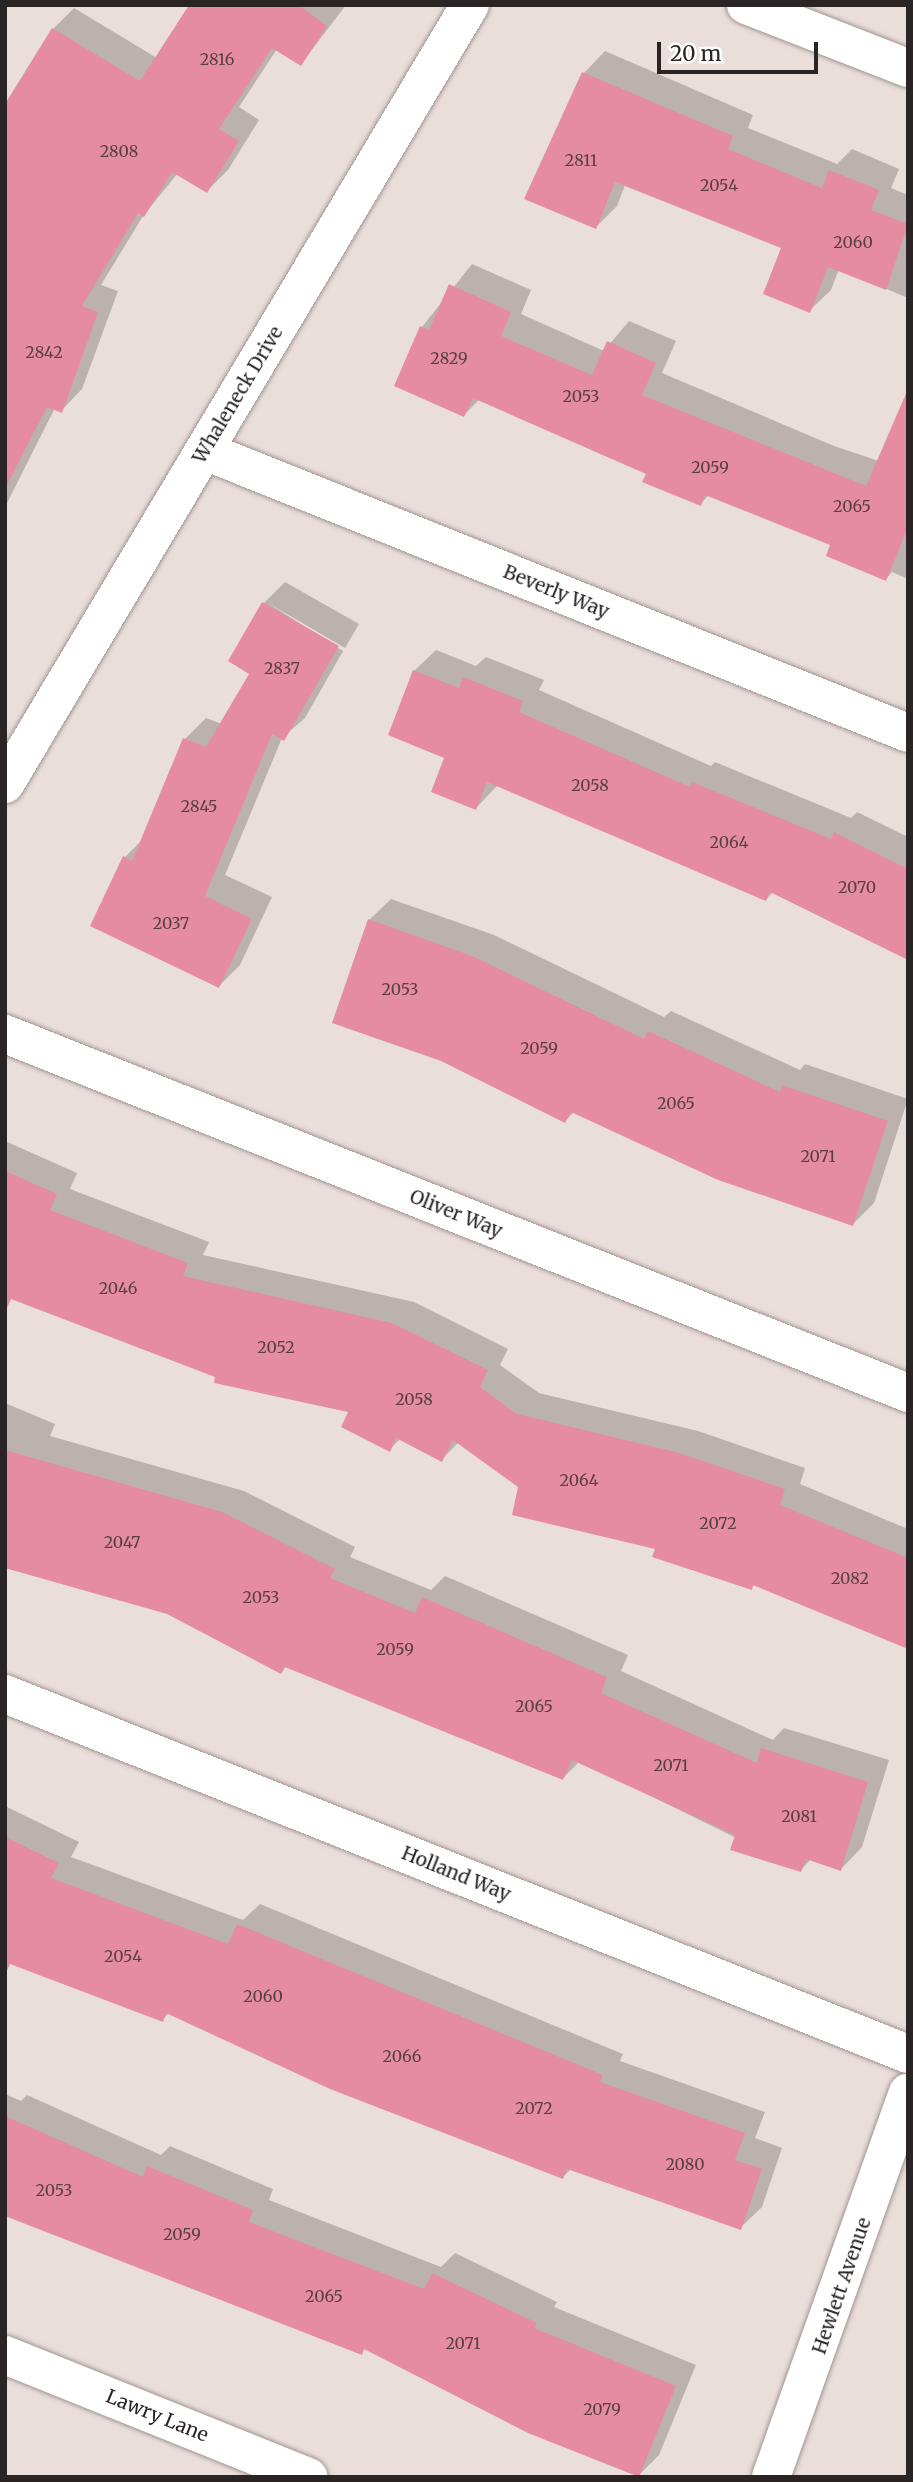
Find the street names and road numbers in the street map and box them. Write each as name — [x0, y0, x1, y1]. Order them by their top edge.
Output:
street label: Whaleneck Drive — [188, 322, 288, 468]
street label: Beverly Way — [500, 560, 612, 624]
street label: Oliver Way — [406, 1185, 506, 1243]
street label: Holland Way — [398, 1842, 514, 1906]
street label: Hewlett Avenue — [808, 2215, 876, 2357]
street label: Lawry Lane — [103, 2385, 211, 2447]

